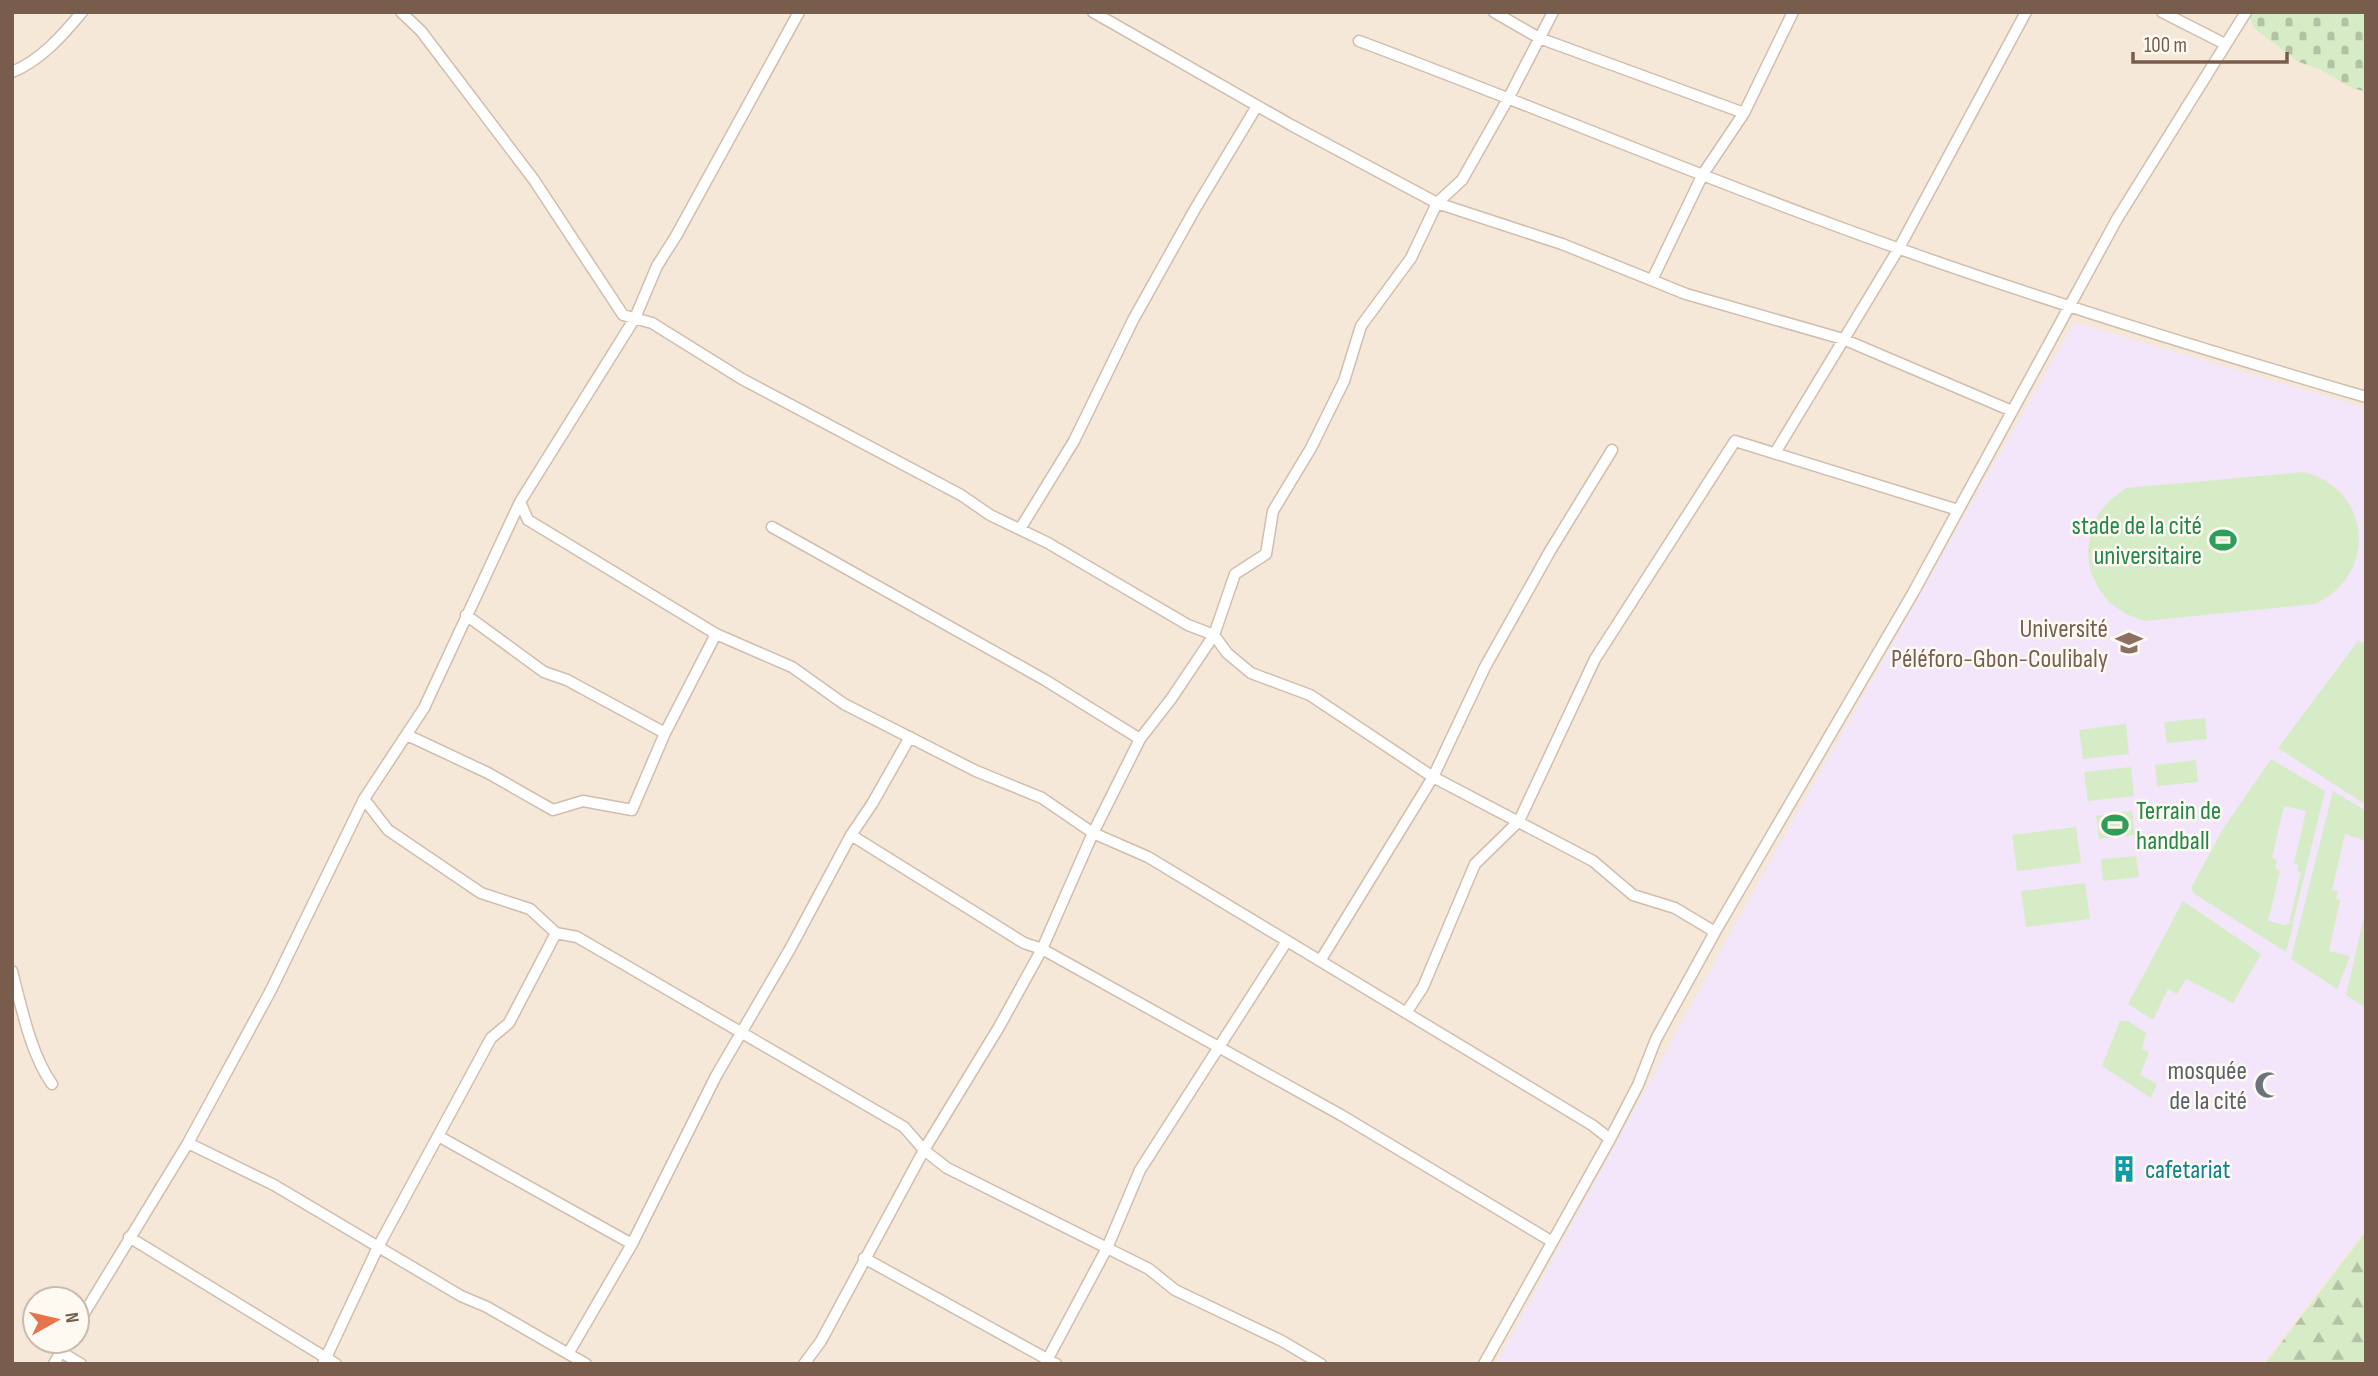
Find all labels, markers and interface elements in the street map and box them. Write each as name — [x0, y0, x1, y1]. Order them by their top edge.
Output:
scale bar — [2133, 21, 2287, 65]
text: 100 m — [2144, 33, 2187, 58]
place label: stade de la cité universitaire — [2072, 511, 2202, 572]
sports icon: stade de la cité universitaire — [2208, 525, 2238, 555]
place label: Université Péléforo-Gbon-Coulibaly — [1891, 614, 2108, 675]
school or university icon: Université Péléforo-Gbon-Coulibaly — [2114, 628, 2144, 658]
place label: Terrain de handball — [2136, 796, 2221, 857]
sports icon: Terrain de handball — [2100, 810, 2130, 840]
place label: mosquée de la cité — [2168, 1056, 2247, 1117]
mosque icon: mosquée de la cité — [2253, 1070, 2283, 1100]
building icon: cafetariat — [2109, 1154, 2139, 1184]
place label: cafetariat — [2145, 1155, 2231, 1186]
north arrow — [21, 1285, 91, 1355]
text: N — [59, 1311, 83, 1324]

